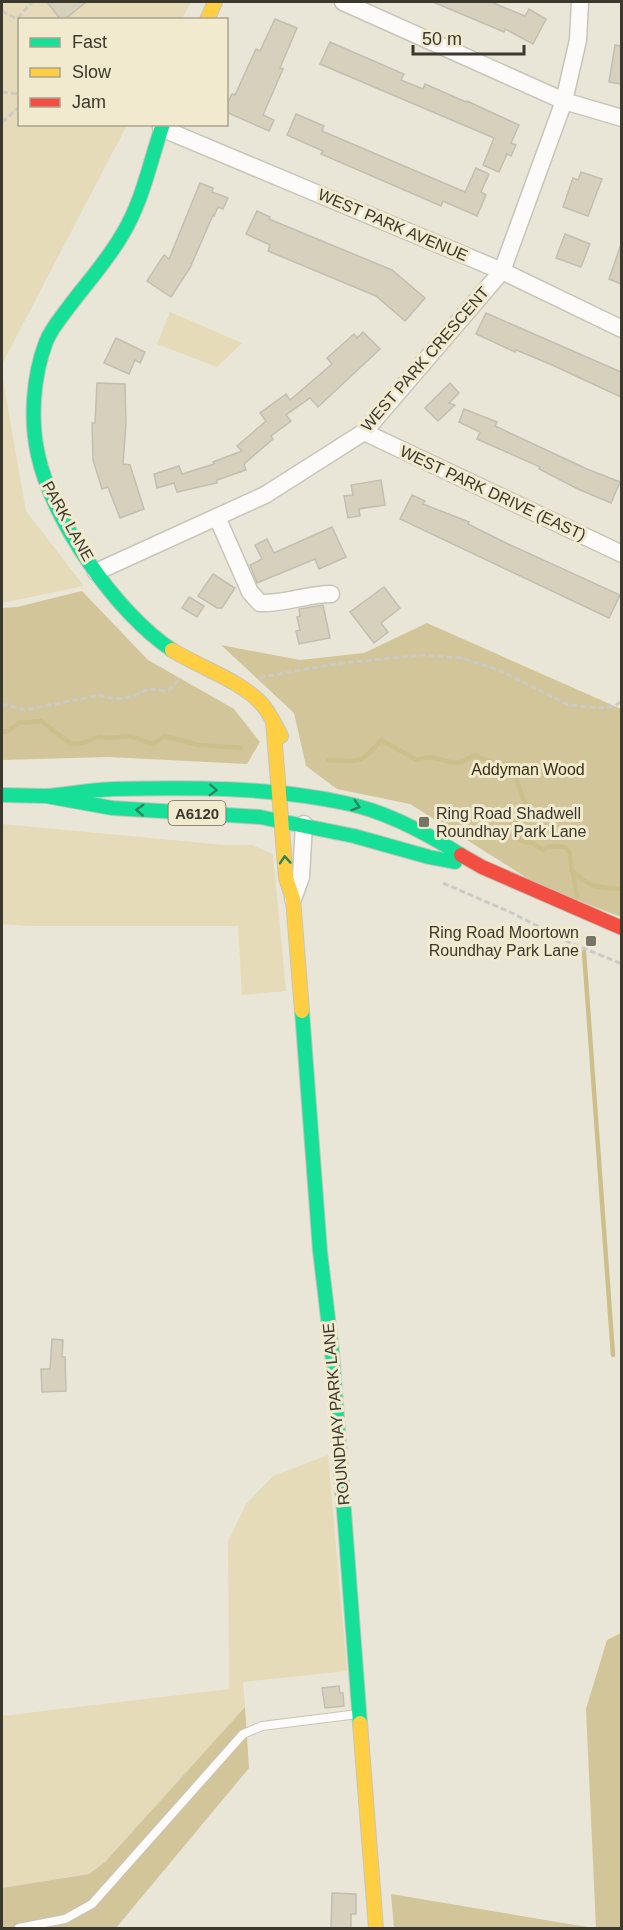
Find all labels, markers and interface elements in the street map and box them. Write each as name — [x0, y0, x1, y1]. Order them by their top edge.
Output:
legend — [18, 18, 228, 126]
scale bar — [413, 18, 524, 56]
text: 50 m — [422, 29, 462, 49]
text: Fast — [72, 32, 107, 52]
text: Slow — [72, 62, 112, 82]
text: Jam — [72, 92, 106, 112]
street label: WEST PARK AVENUE — [316, 186, 470, 264]
street label: WEST PARK CRESCENT — [358, 283, 492, 434]
street label: WEST PARK DRIVE (EAST) — [397, 442, 589, 544]
street label: PARK LANE — [39, 478, 97, 564]
park label: Addyman Wood — [471, 761, 585, 778]
one-way arrow — [208, 784, 217, 796]
one-way arrow — [350, 799, 361, 812]
road number: A6120 — [168, 801, 226, 825]
one-way arrow — [136, 803, 145, 816]
place label: Ring Road Shadwell Roundhay Park Lane — [436, 805, 586, 840]
marker: Ring Road Shadwell Roundhay Park Lane — [417, 815, 431, 829]
one-way arrow — [279, 856, 292, 865]
place label: Ring Road Moortown Roundhay Park Lane — [429, 924, 579, 959]
marker: Ring Road Moortown Roundhay Park Lane — [584, 934, 598, 948]
street label: ROUNDHAY PARK LANE — [320, 1322, 352, 1506]

